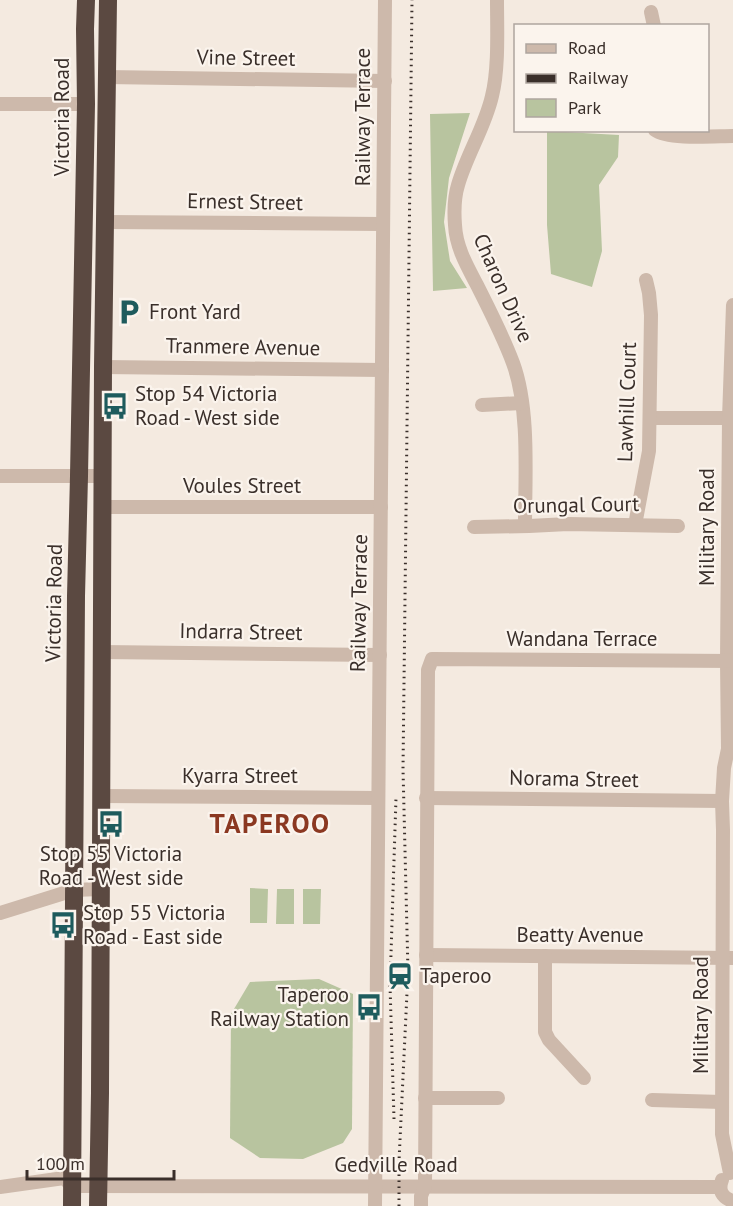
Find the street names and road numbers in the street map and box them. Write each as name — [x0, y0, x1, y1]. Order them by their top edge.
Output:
street label: Vine Street — [195, 43, 296, 72]
street label: Railway Terrace — [349, 48, 376, 186]
street label: Victoria Road — [48, 58, 75, 177]
street label: Ernest Street — [187, 187, 303, 216]
street label: Charon Drive — [467, 229, 539, 346]
street label: Tranmere Avenue — [166, 332, 321, 361]
street label: Lawhill Court — [611, 342, 642, 462]
street label: Military Road — [693, 468, 720, 586]
street label: Voules Street — [182, 472, 301, 499]
street label: Orungal Court — [513, 490, 639, 519]
street label: Railway Terrace — [344, 534, 373, 672]
street label: Victoria Road — [39, 544, 68, 663]
street label: Indarra Street — [179, 617, 303, 646]
street label: Wandana Terrace — [507, 625, 658, 652]
street label: Kyarra Street — [182, 762, 298, 789]
street label: Norama Street — [509, 764, 639, 793]
street label: Beatty Avenue — [516, 921, 644, 948]
street label: Military Road — [687, 956, 714, 1074]
street label: Gedville Road — [334, 1151, 458, 1178]

